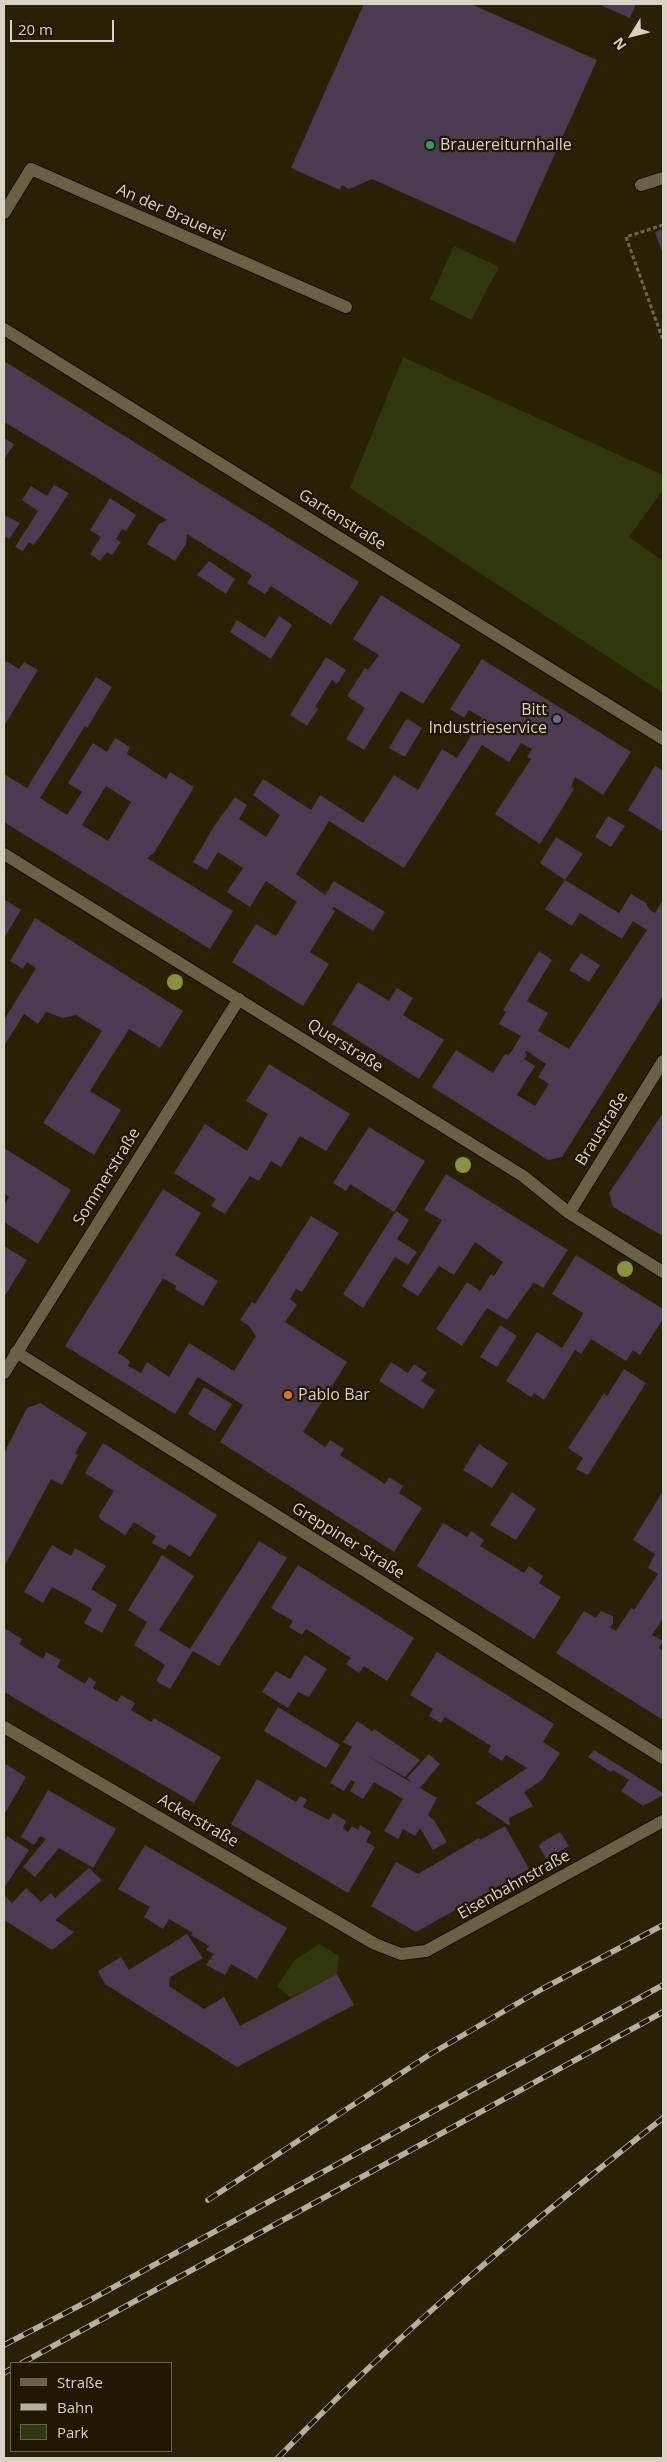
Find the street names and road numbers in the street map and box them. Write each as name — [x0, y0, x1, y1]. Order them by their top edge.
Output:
street label: An der Brauerei — [113, 180, 229, 246]
street label: Gartenstraße — [295, 486, 389, 554]
street label: Querstraße — [304, 1015, 386, 1077]
street label: Braustraße — [572, 1089, 632, 1169]
street label: Sommerstraße — [69, 1125, 145, 1229]
street label: Greppiner Straße — [288, 1499, 408, 1583]
street label: Ackerstraße — [154, 1790, 242, 1852]
street label: Eisenbahnstraße — [455, 1846, 573, 1924]

